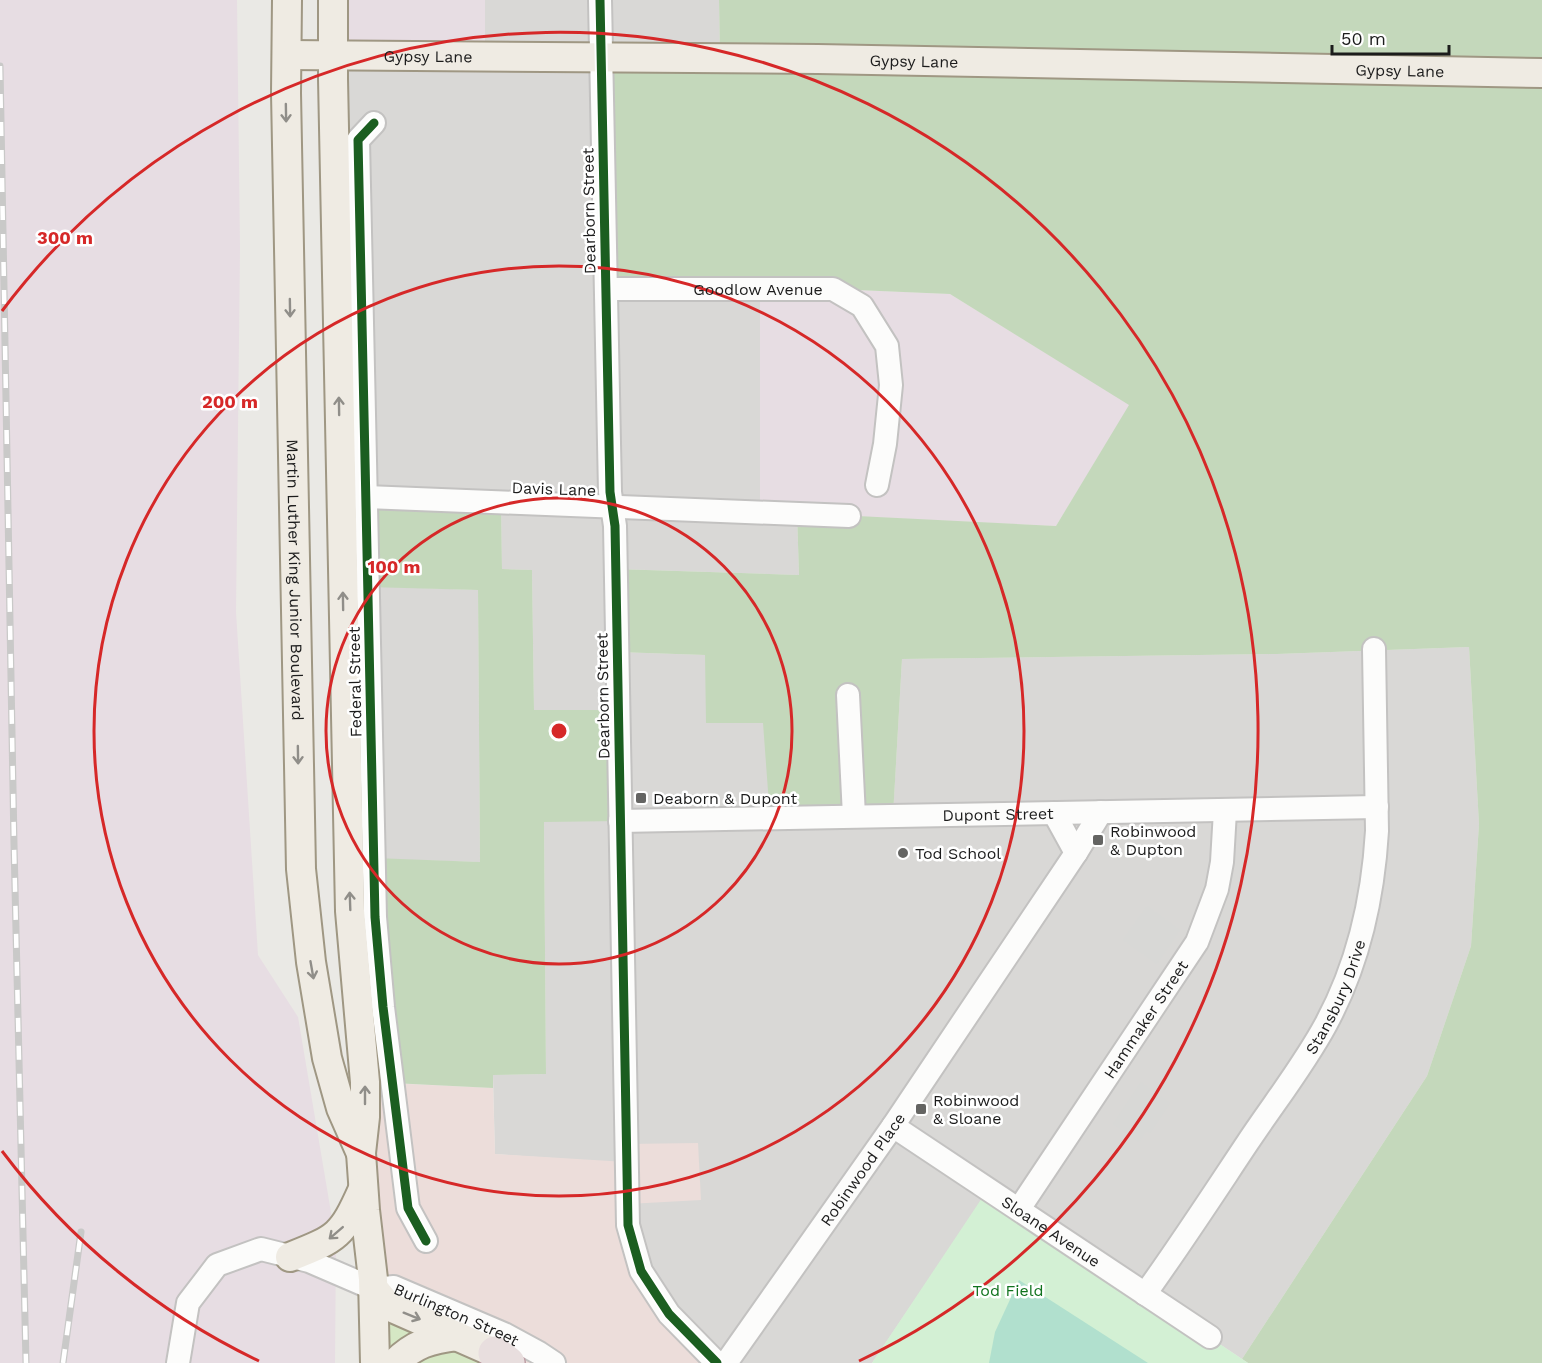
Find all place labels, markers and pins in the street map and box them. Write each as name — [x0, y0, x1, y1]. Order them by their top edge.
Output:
centre of rings — [549, 721, 569, 741]
place label: Deaborn & Dupont — [653, 789, 798, 808]
marker: Deaborn & Dupont — [634, 791, 648, 805]
place label: Robinwood & Dupton — [1110, 822, 1196, 859]
marker: Robinwood & Dupton — [1091, 833, 1105, 847]
place label: Tod School — [915, 844, 1001, 863]
marker: Tod School — [896, 846, 910, 860]
place label: Robinwood & Sloane — [933, 1091, 1019, 1128]
marker: Robinwood & Sloane — [914, 1102, 928, 1116]

